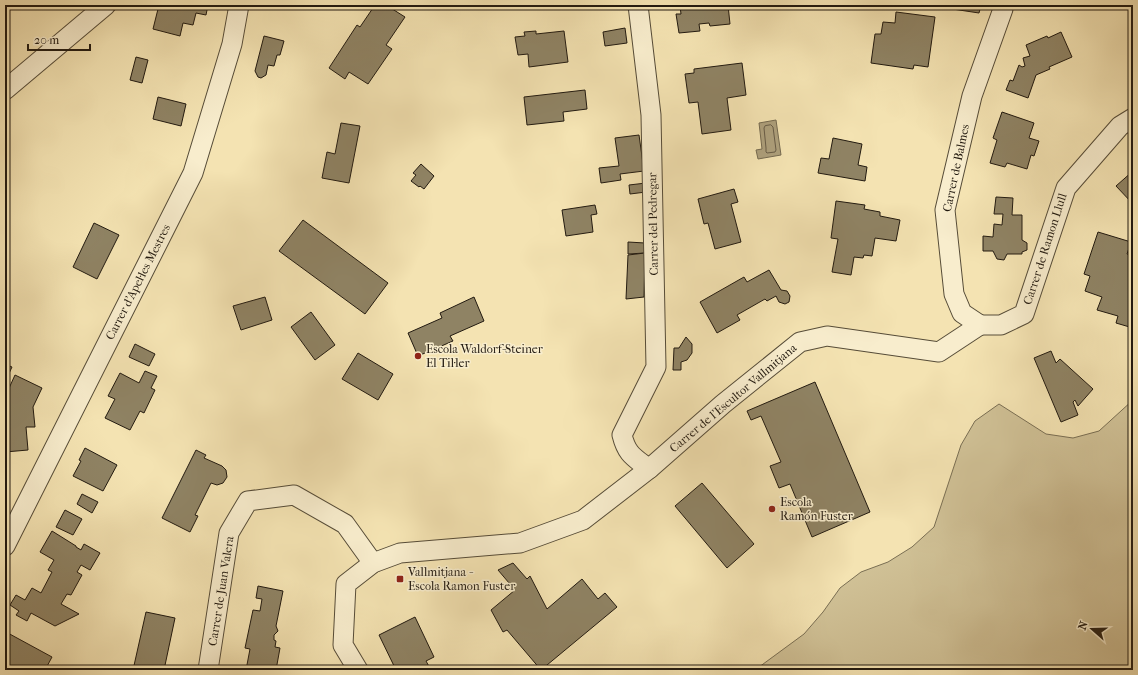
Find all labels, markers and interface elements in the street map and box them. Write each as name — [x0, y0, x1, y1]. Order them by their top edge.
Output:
scale bar — [28, 26, 90, 52]
text: 20 m — [34, 33, 59, 47]
street label: Carrer de Balmes — [940, 122, 972, 213]
street label: Carrer del Pedregar — [645, 171, 661, 276]
street label: Carrer de Ramon Llull — [1020, 191, 1070, 306]
street label: Carrer d'Apel·les Mestres — [103, 221, 173, 342]
street label: Carrer de l'Escultor Vallmitjana — [667, 340, 800, 455]
place label: Escola Waldorf-Steiner El Til·ler — [426, 342, 544, 370]
marker: Escola Waldorf-Steiner El Til·ler — [413, 351, 423, 361]
place label: Escola Ramón Fuster — [780, 495, 854, 523]
marker: Escola Ramón Fuster — [767, 504, 777, 514]
street label: Carrer de Juan Valera — [205, 535, 237, 647]
place label: Vallmitjana - Escola Ramon Fuster — [407, 565, 516, 593]
marker: Vallmitjana - Escola Ramon Fuster — [395, 574, 405, 584]
north arrow — [1072, 609, 1112, 649]
text: N — [1076, 619, 1091, 632]

